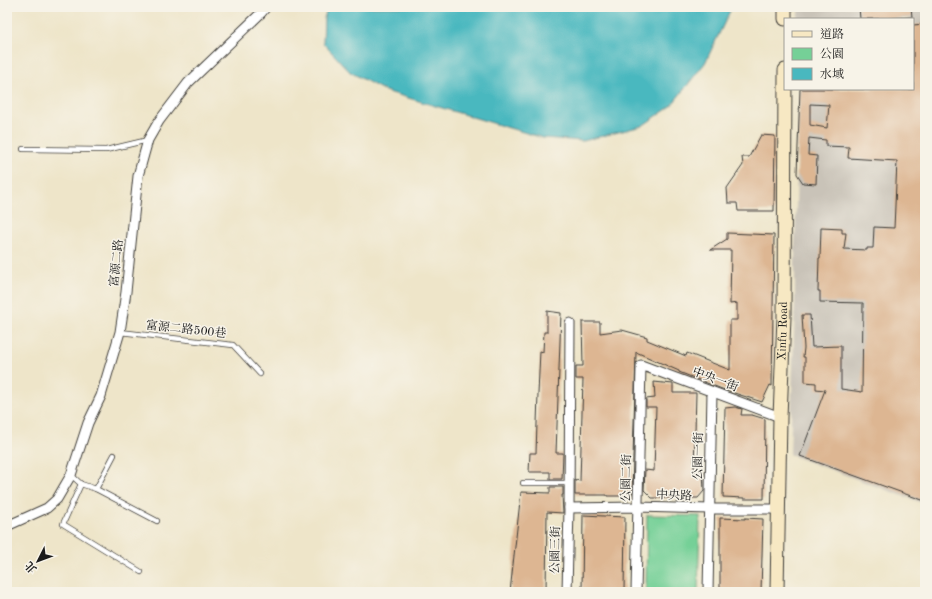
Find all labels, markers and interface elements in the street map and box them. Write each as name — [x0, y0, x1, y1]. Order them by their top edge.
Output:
legend — [784, 18, 914, 90]
text: 道路 — [820, 27, 844, 41]
text: 公園 — [820, 47, 844, 61]
text: 水域 — [820, 67, 844, 81]
street label: 富源二路 — [107, 238, 125, 288]
street label: Xinfu Road — [776, 301, 790, 361]
street label: 富源二路500巷 — [145, 318, 227, 340]
street label: 中央一街 — [690, 364, 741, 395]
street label: 公園一街 — [691, 431, 705, 480]
street label: 公園二街 — [619, 453, 633, 502]
street label: 中央路 — [656, 487, 692, 503]
street label: 公園三街 — [548, 525, 562, 574]
north arrow — [18, 541, 58, 581]
text: 北 — [22, 559, 39, 576]

